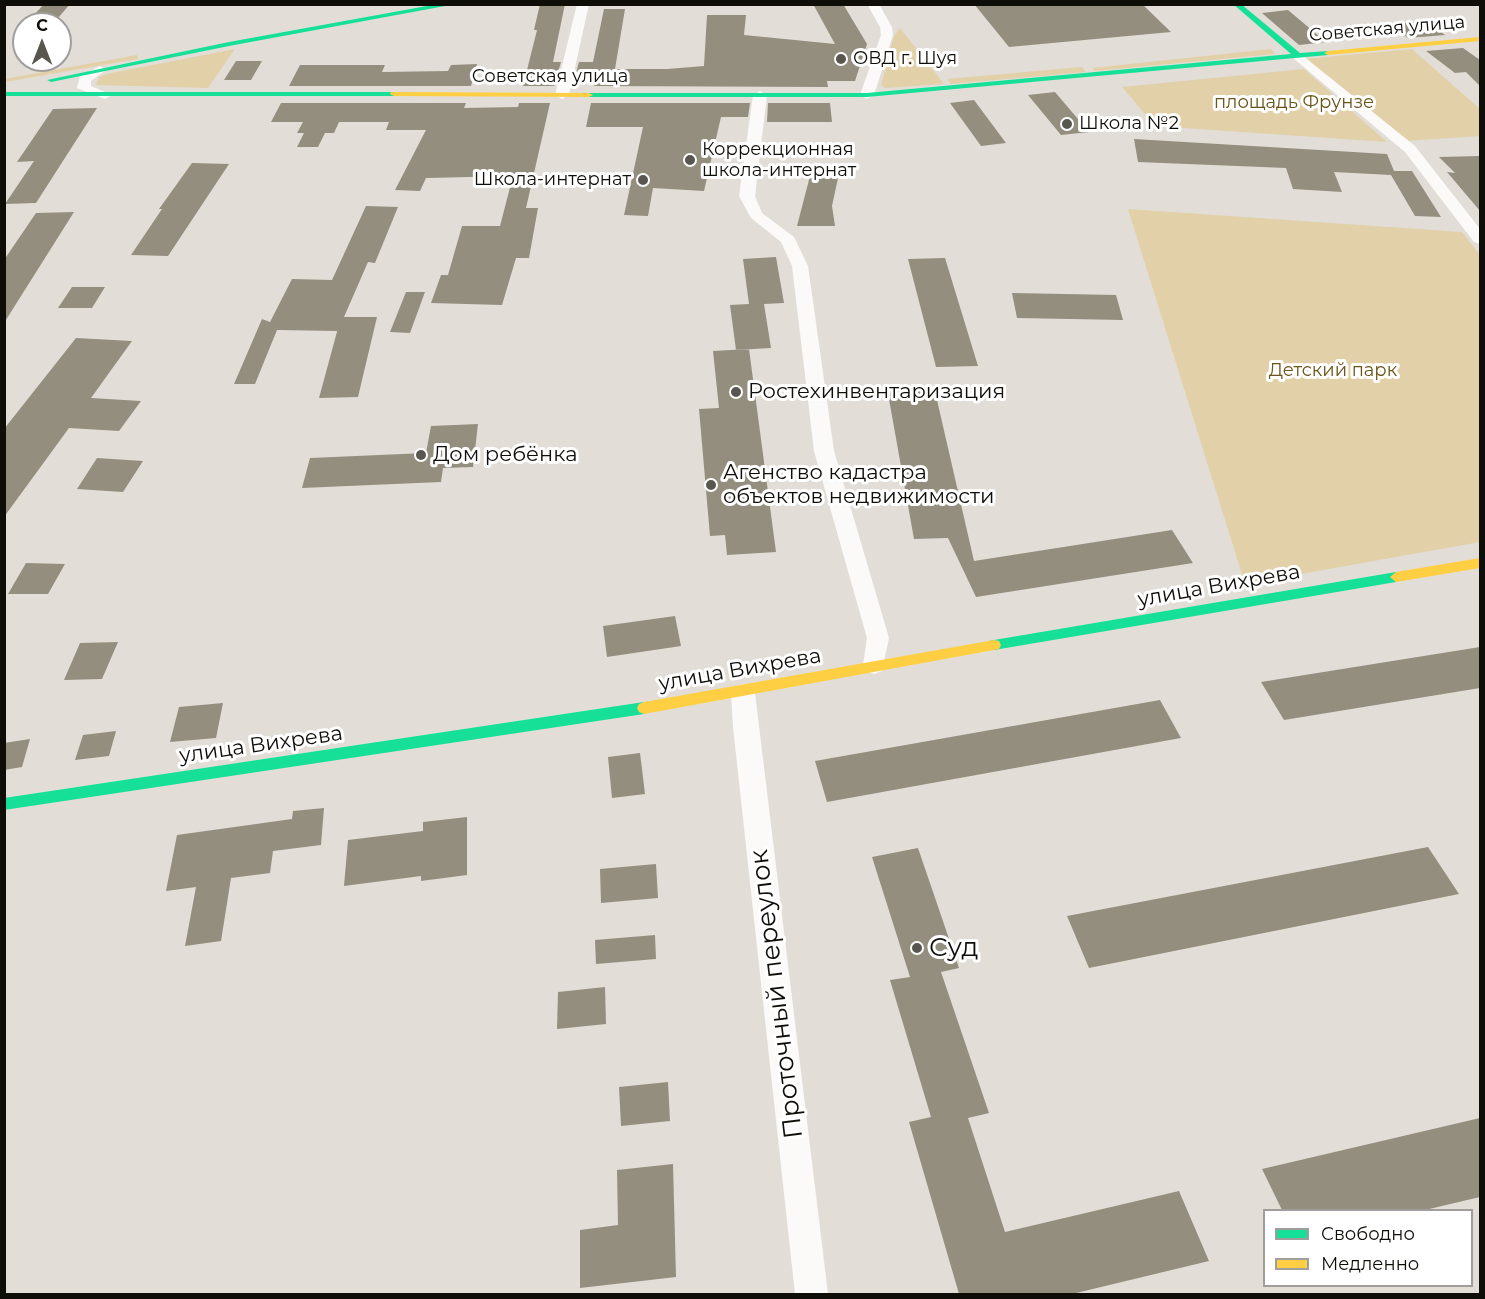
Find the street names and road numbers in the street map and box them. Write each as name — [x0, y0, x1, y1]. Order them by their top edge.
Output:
street label: Советская улица — [1308, 11, 1466, 47]
street label: Советская улица — [472, 66, 628, 88]
street label: улица Вихрева — [1136, 559, 1302, 613]
street label: улица Вихрева — [657, 643, 823, 697]
street label: улица Вихрева — [178, 721, 344, 769]
street label: Проточный переулок — [744, 848, 810, 1140]

